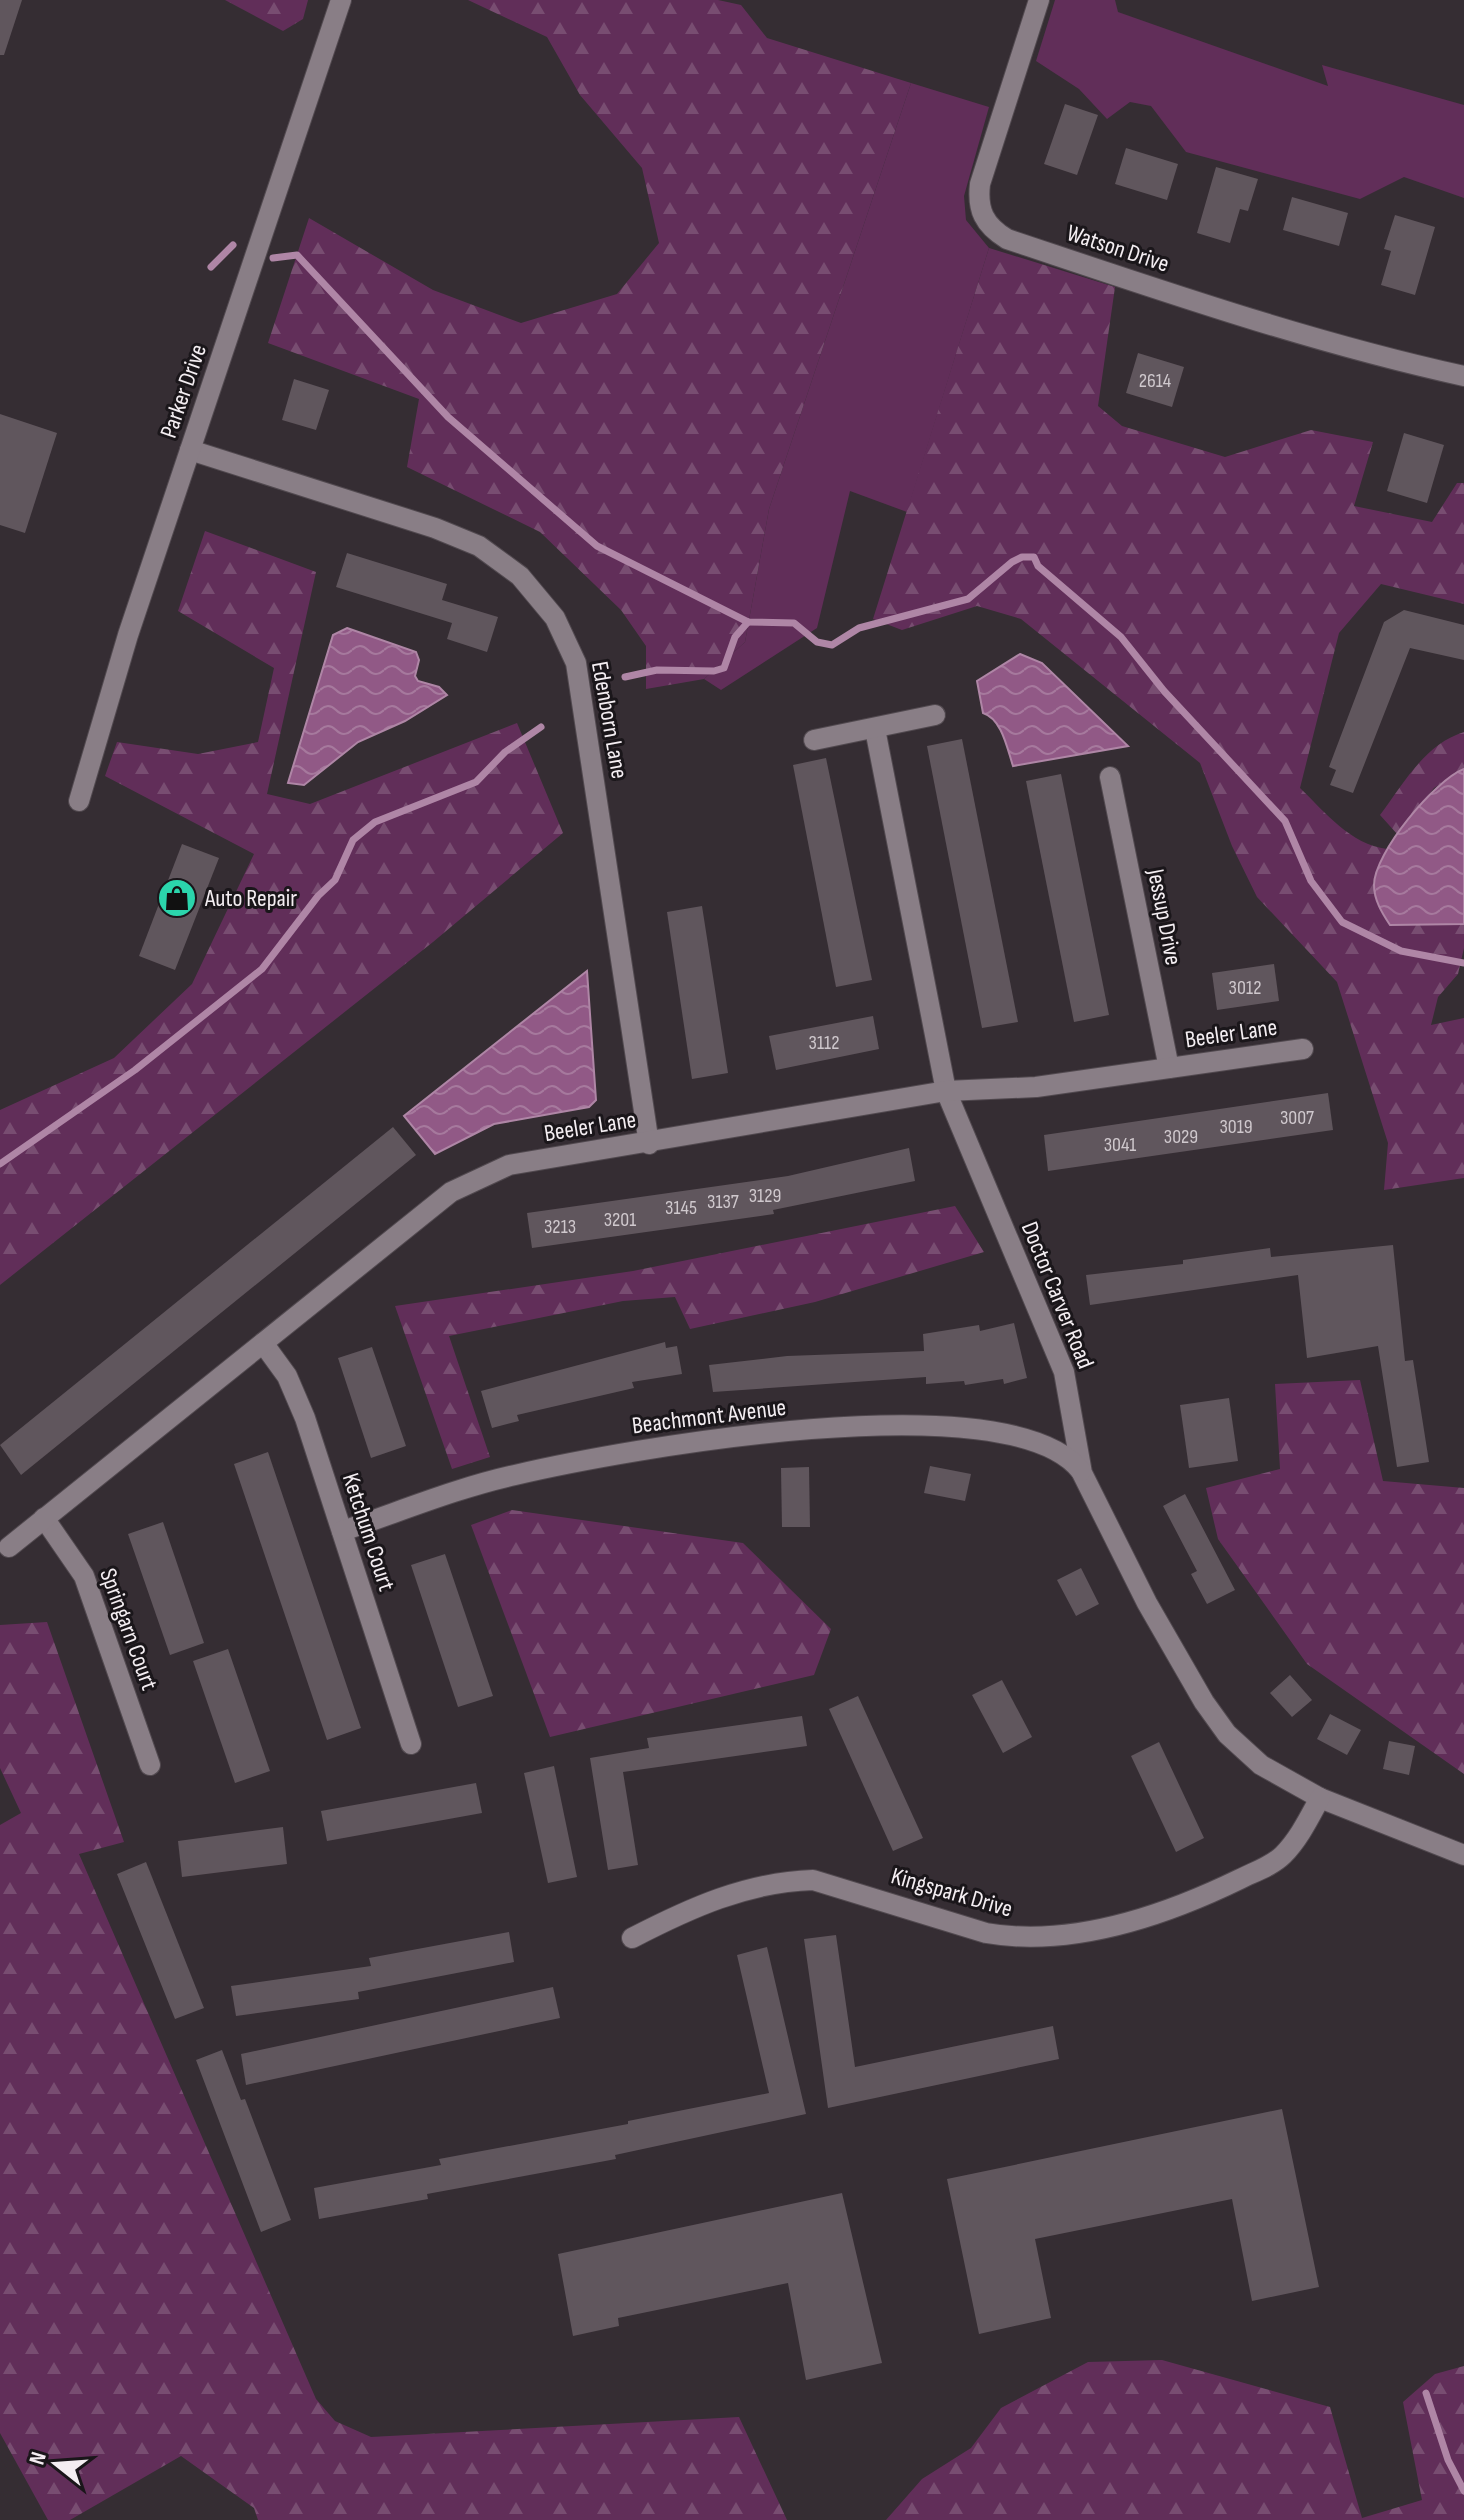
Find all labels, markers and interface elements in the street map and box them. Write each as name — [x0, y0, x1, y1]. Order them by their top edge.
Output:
street label: Watson Drive — [1063, 218, 1173, 279]
street label: Parker Drive — [154, 341, 213, 442]
house number: 2614 — [1139, 369, 1171, 393]
street label: Edenborn Lane — [585, 659, 634, 781]
street label: Jessup Drive — [1141, 866, 1188, 968]
shop icon: Auto Repair — [156, 877, 198, 919]
place label: Auto Repair — [204, 884, 297, 913]
house number: 3012 — [1229, 976, 1261, 1000]
street label: Beeler Lane — [1183, 1013, 1279, 1054]
house number: 3112 — [809, 1031, 839, 1055]
street label: Beeler Lane — [542, 1105, 638, 1148]
house number: 3007 — [1280, 1106, 1314, 1130]
house number: 3019 — [1219, 1115, 1253, 1139]
house number: 3029 — [1164, 1125, 1198, 1149]
house number: 3041 — [1104, 1133, 1136, 1157]
house number: 3129 — [749, 1184, 781, 1208]
house number: 3137 — [707, 1190, 739, 1214]
house number: 3145 — [665, 1196, 697, 1220]
house number: 3201 — [604, 1208, 636, 1232]
house number: 3213 — [544, 1215, 576, 1239]
street label: Doctor Carver Road — [1015, 1217, 1100, 1373]
street label: Beachmont Avenue — [630, 1393, 788, 1440]
street label: Ketchum Court — [336, 1470, 401, 1595]
street label: Springarn Court — [93, 1564, 164, 1694]
street label: Kingspark Drive — [888, 1861, 1016, 1924]
north arrow — [16, 2424, 96, 2504]
text: N — [24, 2449, 53, 2468]

